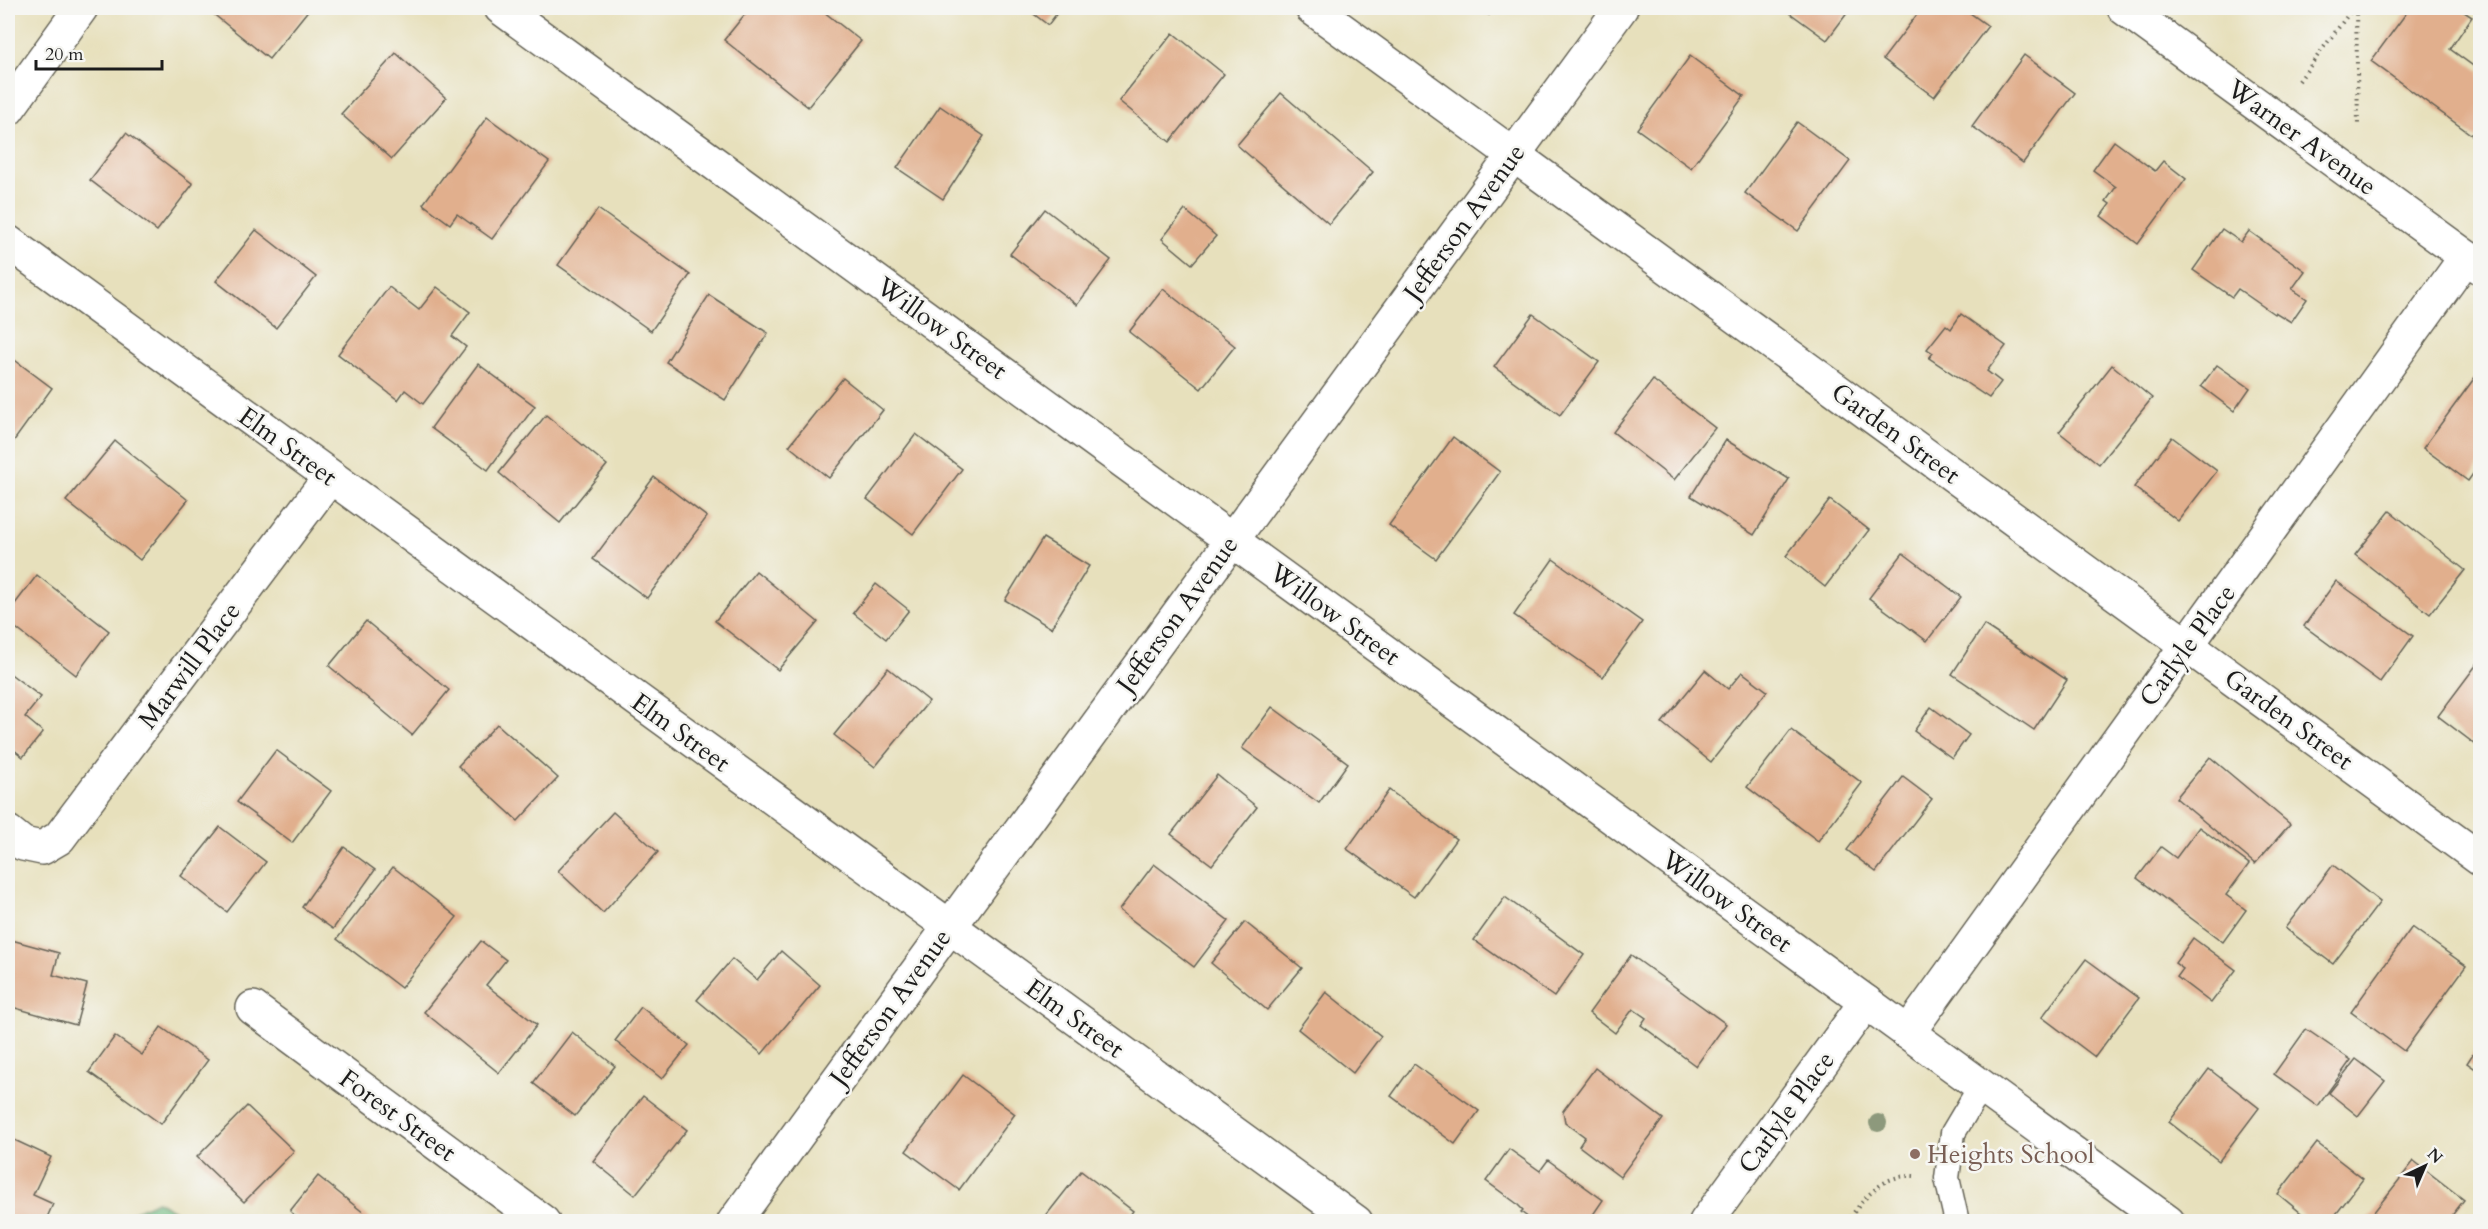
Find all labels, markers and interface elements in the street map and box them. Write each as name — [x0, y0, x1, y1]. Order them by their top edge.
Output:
scale bar — [36, 33, 162, 71]
text: 20 m — [45, 42, 84, 67]
street label: Warner Avenue — [2219, 71, 2384, 204]
street label: Jefferson Avenue — [1393, 137, 1533, 311]
street label: Willow Street — [868, 268, 1014, 388]
street label: Garden Street — [1824, 375, 1967, 492]
street label: Elm Street — [231, 399, 344, 494]
street label: Jefferson Avenue — [1106, 529, 1246, 703]
street label: Willow Street — [1261, 554, 1407, 674]
street label: Carlyle Place — [2131, 577, 2244, 714]
street label: Marwill Place — [130, 595, 249, 736]
street label: Garden Street — [2217, 661, 2360, 778]
street label: Elm Street — [624, 685, 737, 780]
street label: Willow Street — [1653, 841, 1799, 961]
street label: Jefferson Avenue — [819, 922, 959, 1096]
street label: Elm Street — [1018, 971, 1131, 1066]
street label: Carlyle Place — [1730, 1044, 1843, 1181]
street label: Forest Street — [332, 1061, 463, 1170]
north arrow — [2395, 1136, 2455, 1196]
place label: Heights School — [1927, 1137, 2095, 1172]
text: N — [2422, 1143, 2447, 1169]
marker: Heights School — [1908, 1147, 1922, 1161]

